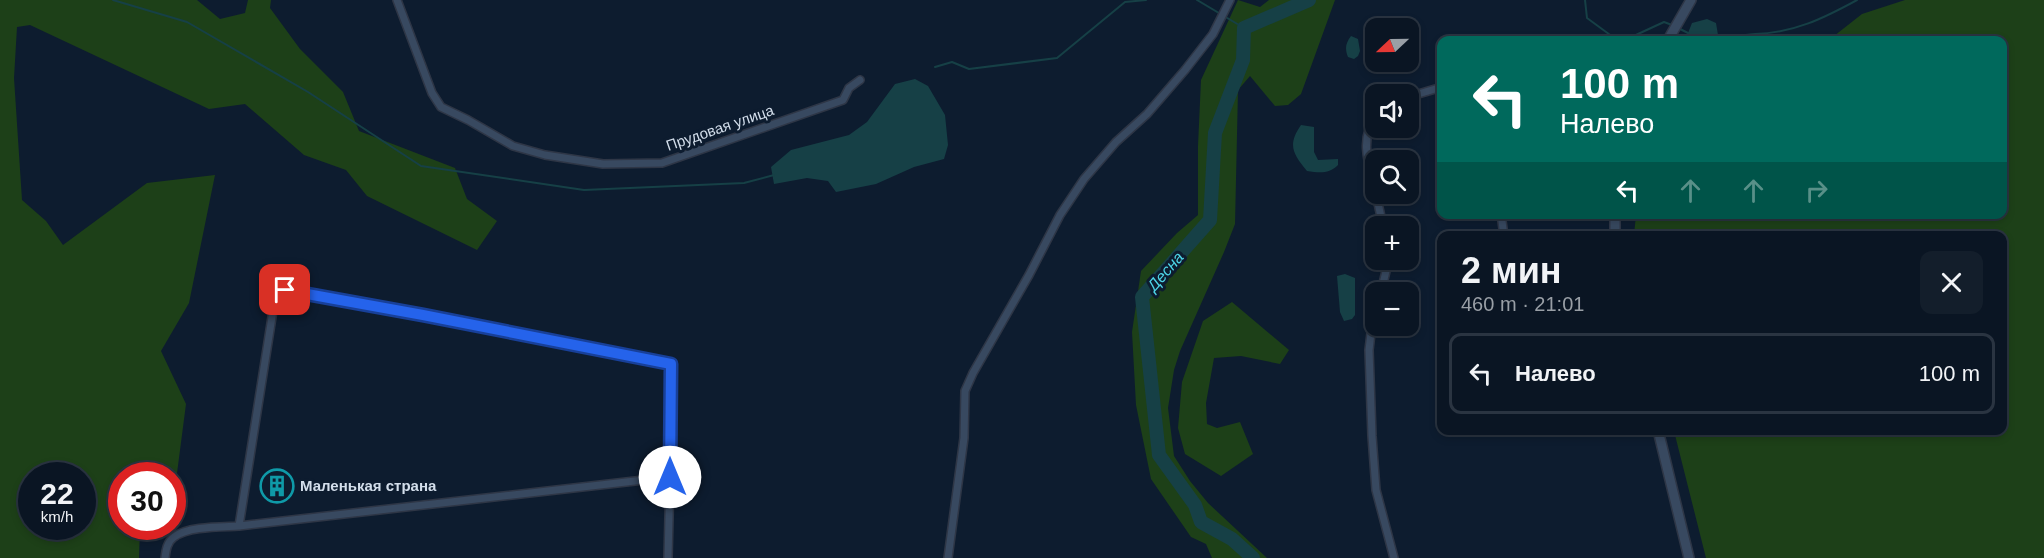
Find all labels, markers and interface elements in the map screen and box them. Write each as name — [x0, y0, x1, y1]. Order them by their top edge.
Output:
north arrow — [1365, 18, 1419, 72]
map controls — [1365, 18, 1419, 336]
icon: left — [1461, 60, 1539, 138]
text: 100 m — [1560, 60, 1679, 107]
button: sound — [1365, 84, 1419, 138]
street label: Прудовая улица — [664, 101, 777, 154]
text: Налево — [1560, 109, 1654, 139]
button: search — [1365, 150, 1419, 204]
icon: left — [1611, 174, 1644, 207]
icon: ahead — [1674, 174, 1707, 207]
icon: ahead — [1737, 174, 1770, 207]
icon: right — [1800, 174, 1833, 207]
button: + — [1365, 216, 1419, 270]
water label: Десна — [1143, 248, 1187, 296]
text: 2 мин — [1461, 250, 1562, 291]
button: close — [1920, 251, 1983, 314]
pin — [259, 264, 310, 315]
icon: arrive — [268, 273, 301, 306]
button: − — [1365, 282, 1419, 336]
text: 460 m · 21:01 — [1461, 293, 1584, 315]
icon: left — [1464, 357, 1497, 390]
text: Налево — [1515, 361, 1596, 386]
text: 100 m — [1919, 361, 1980, 386]
position arrow — [638, 445, 702, 509]
speed limit sign: 30 — [108, 462, 186, 540]
building icon: Маленькая страна — [259, 468, 295, 504]
text: 22 — [40, 477, 74, 510]
place label: Маленькая страна — [300, 477, 437, 494]
text: km/h — [41, 508, 73, 525]

